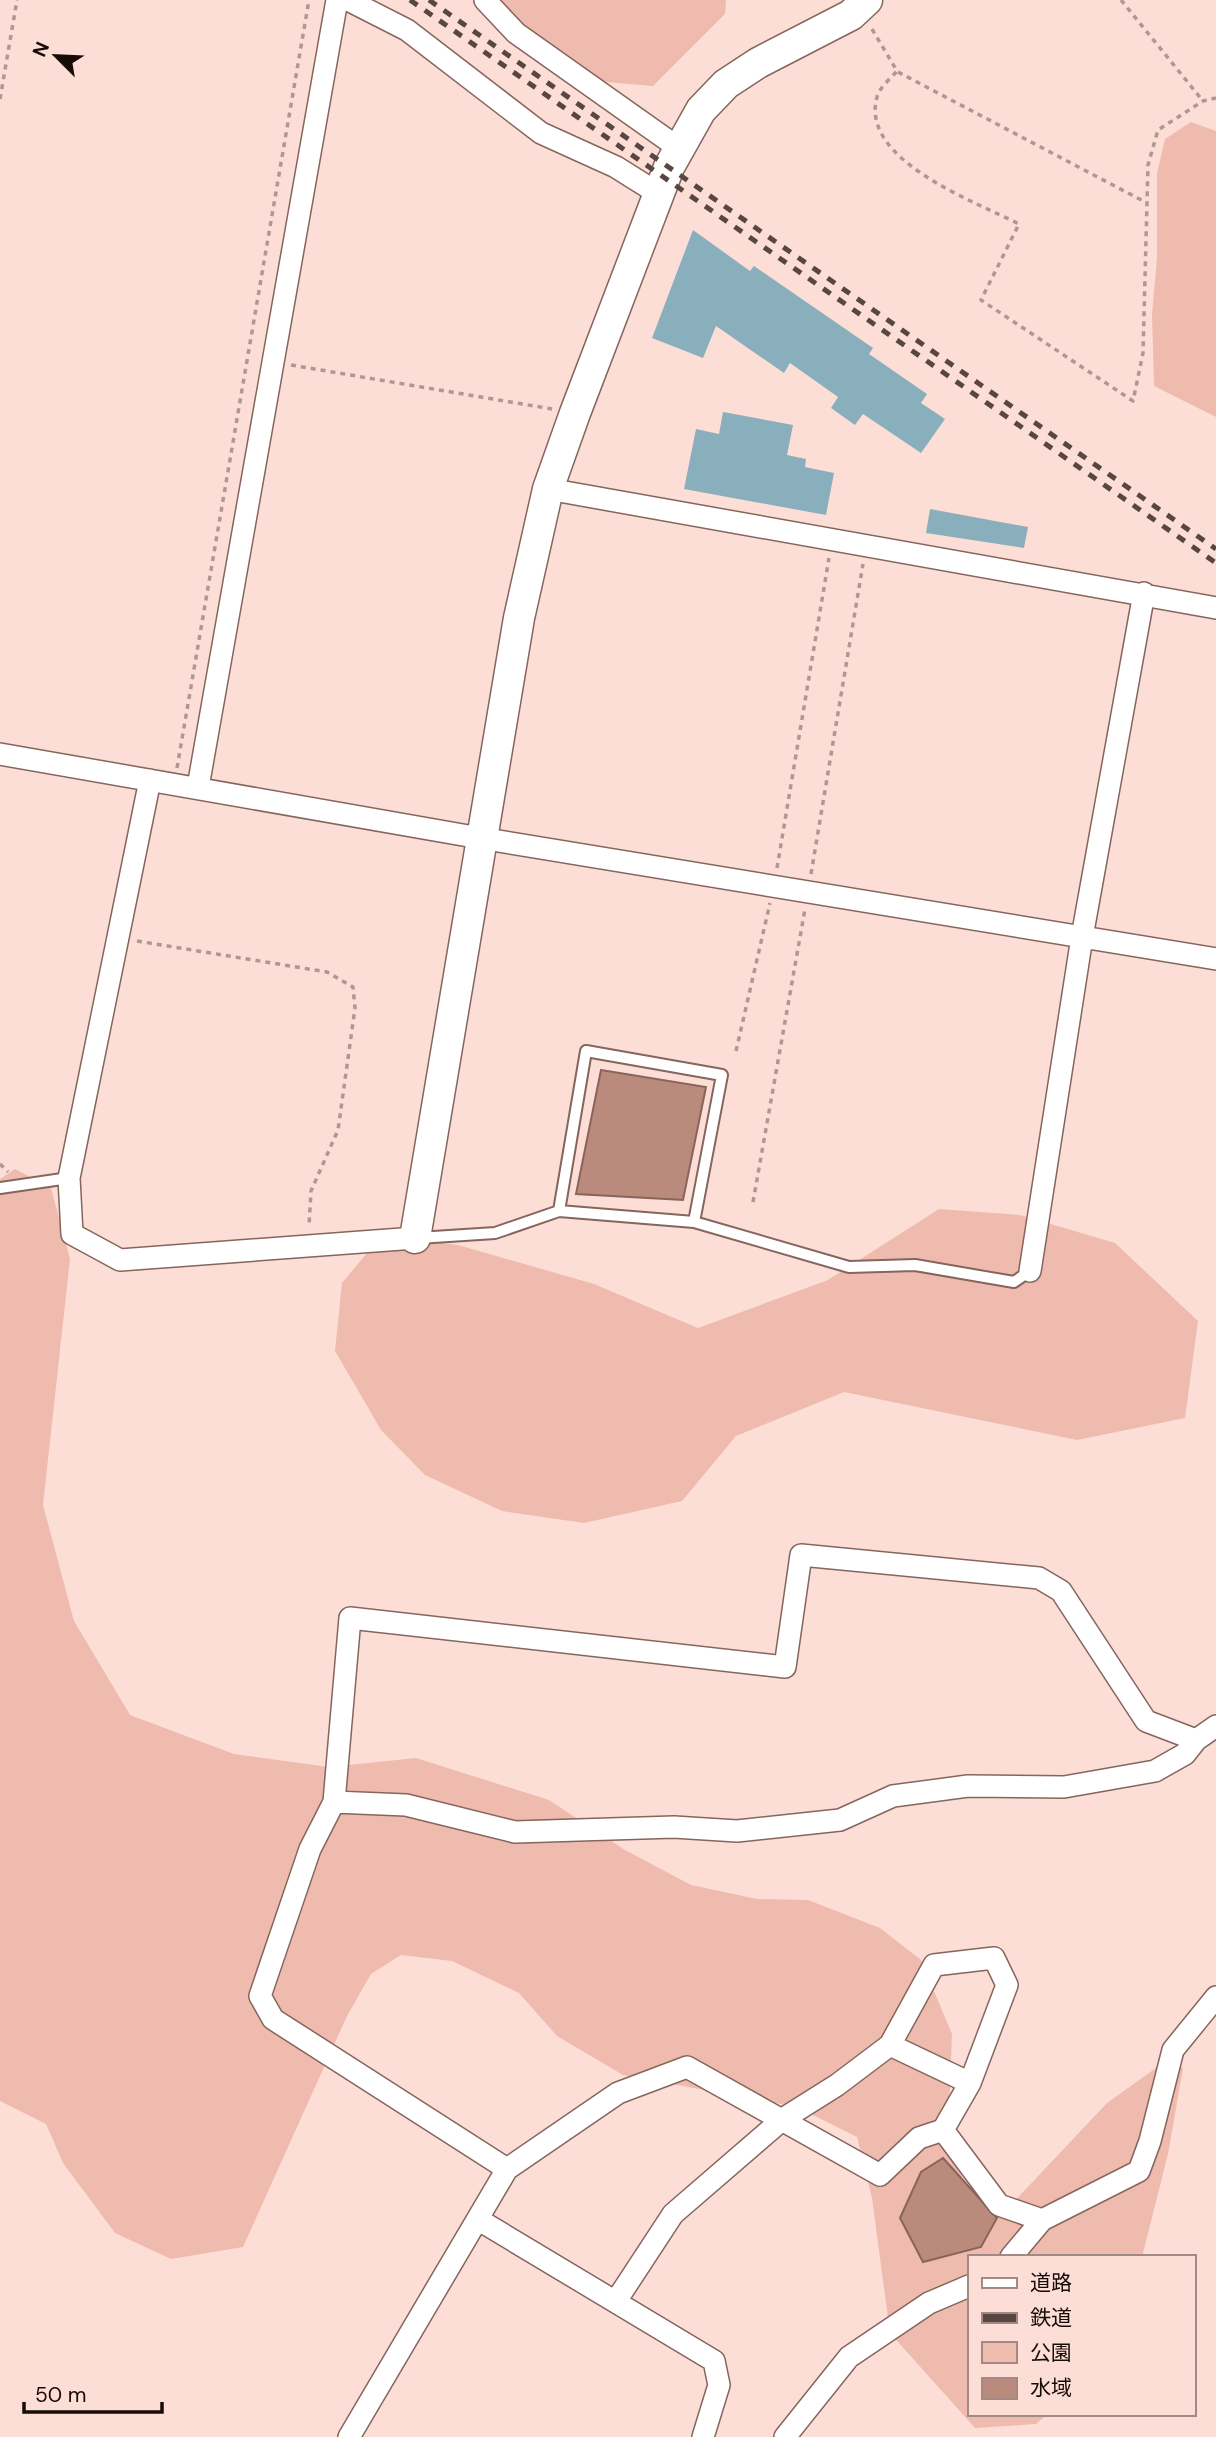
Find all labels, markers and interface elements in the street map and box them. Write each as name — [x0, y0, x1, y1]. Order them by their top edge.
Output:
north arrow — [21, 21, 91, 91]
text: N — [27, 38, 55, 61]
legend — [968, 2255, 1195, 2416]
text: 道路 — [1030, 2269, 1072, 2297]
text: 鉄道 — [1030, 2304, 1072, 2332]
text: 公園 — [1030, 2339, 1072, 2367]
scale bar — [24, 2370, 163, 2414]
text: 水域 — [1030, 2374, 1072, 2402]
text: 50 m — [35, 2381, 86, 2409]

